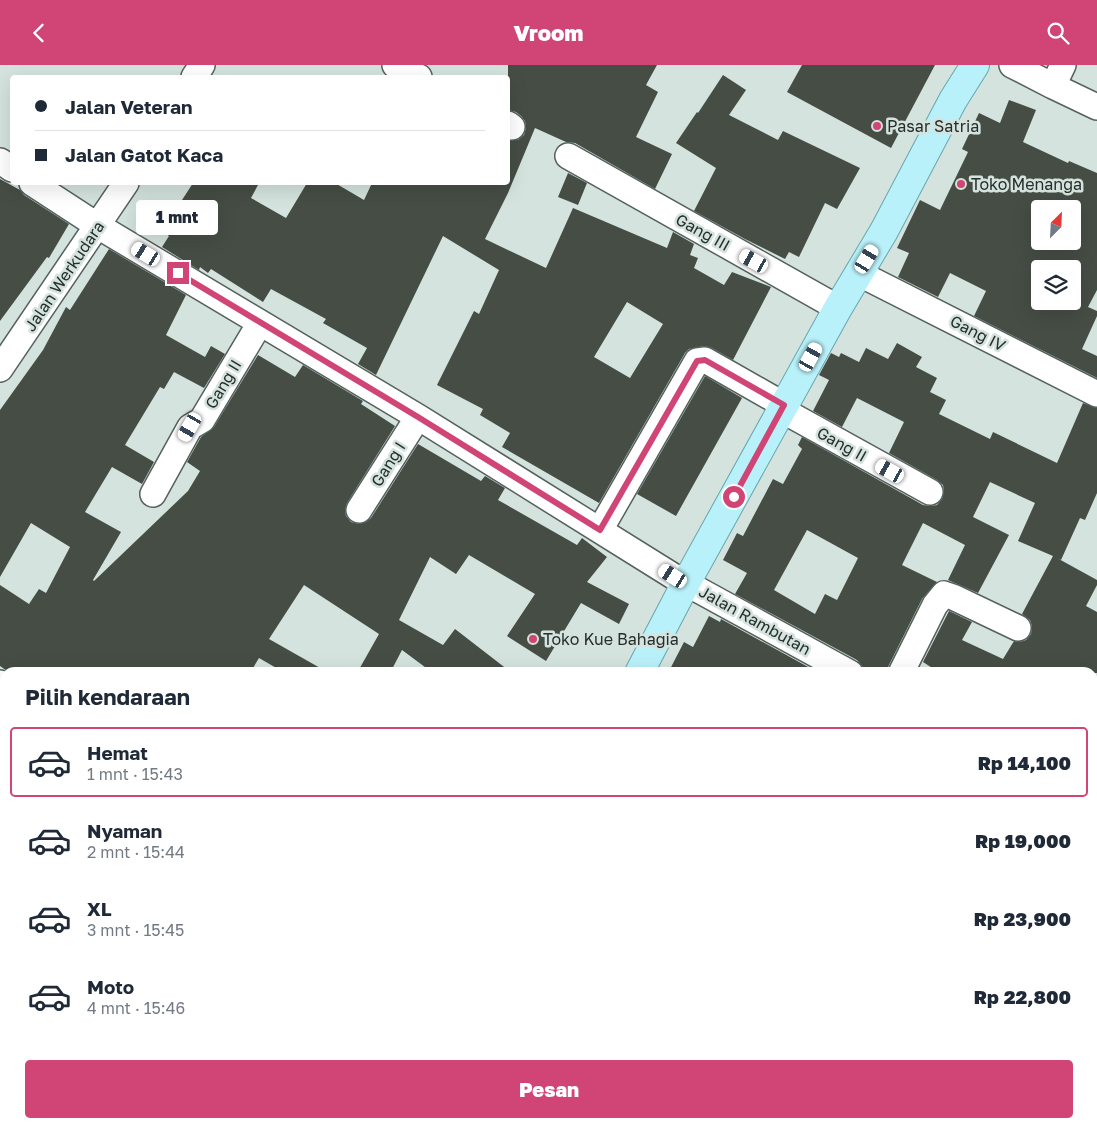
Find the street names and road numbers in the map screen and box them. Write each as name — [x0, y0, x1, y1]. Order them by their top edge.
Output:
street label: Gang III — [672, 209, 734, 255]
street label: Jalan Werkudara — [20, 217, 108, 335]
street label: Gang IV — [947, 311, 1009, 356]
street label: Gang II — [201, 356, 245, 412]
street label: Gang II — [814, 422, 870, 466]
street label: Gang I — [367, 438, 409, 490]
street label: Jalan Rambutan — [696, 581, 814, 659]

